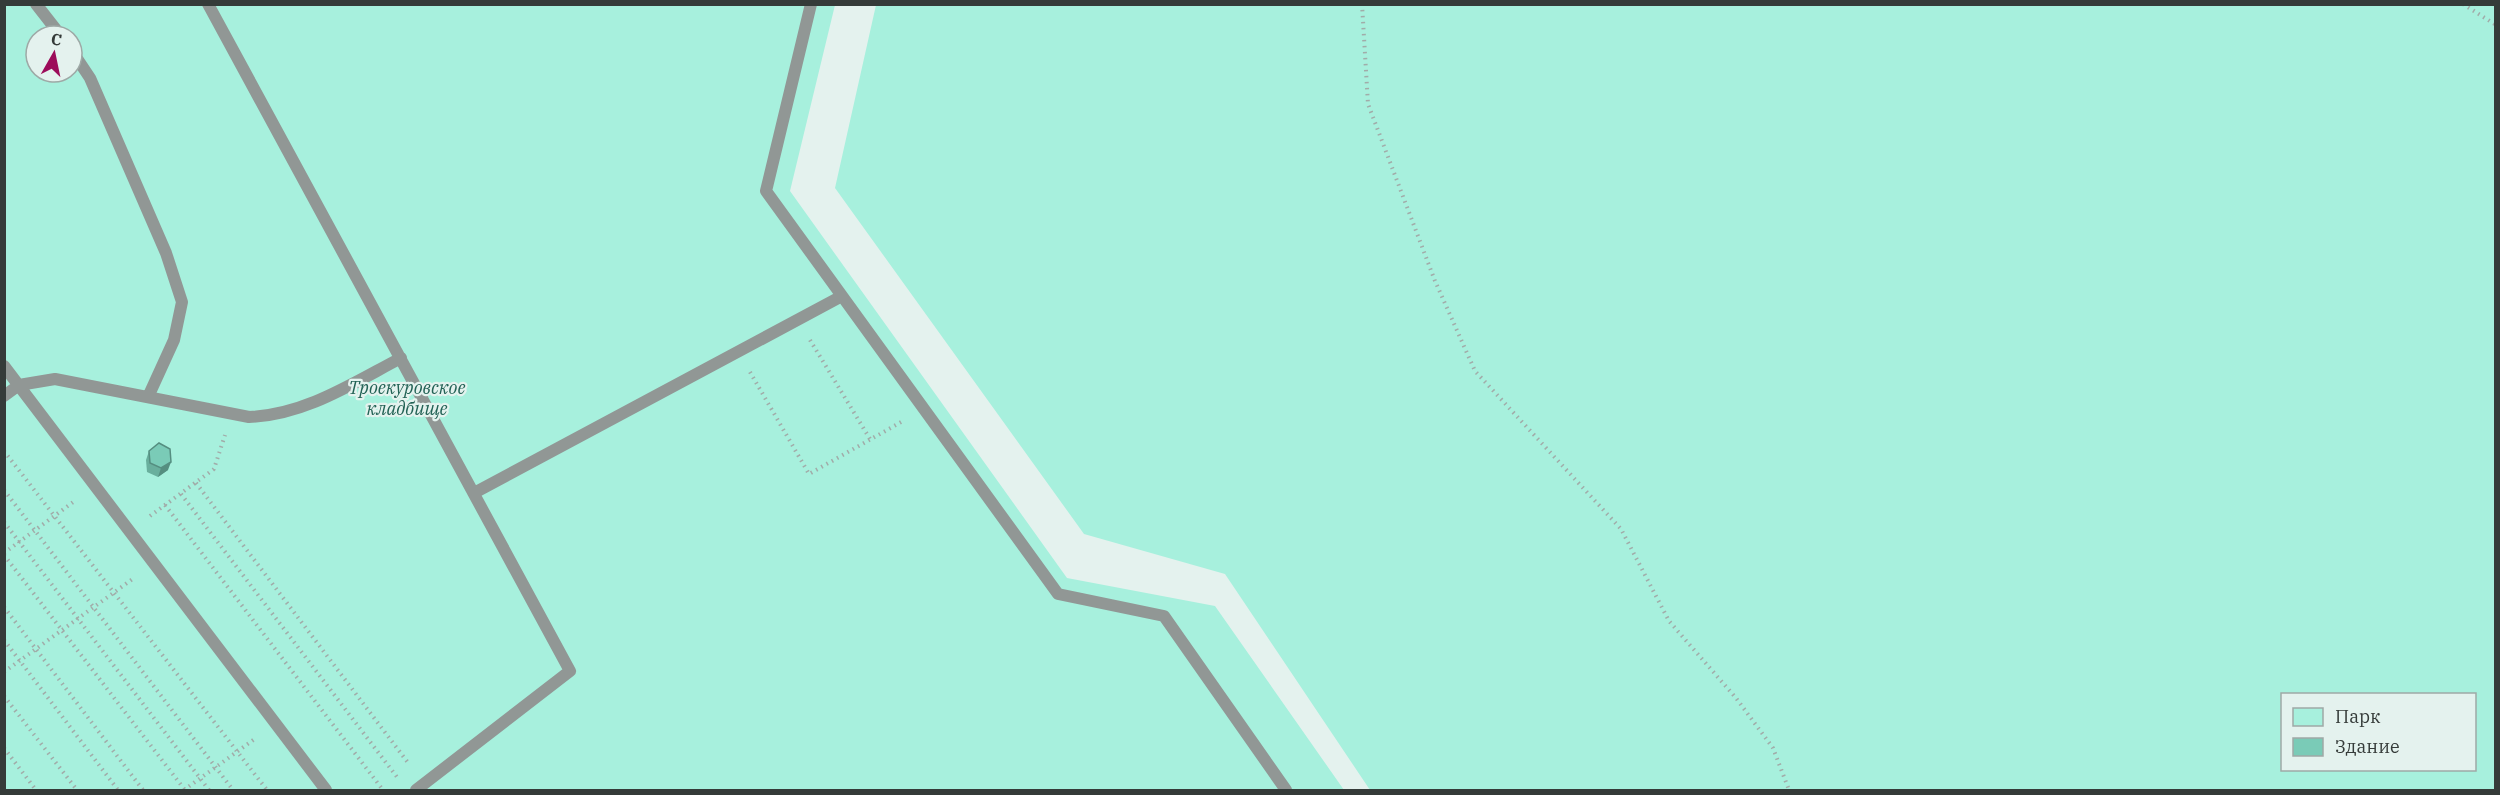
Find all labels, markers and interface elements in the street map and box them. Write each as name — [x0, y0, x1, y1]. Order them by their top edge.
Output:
north arrow — [24, 24, 84, 84]
text: С — [50, 28, 63, 50]
park label: Троекуровское кладбище — [349, 376, 465, 420]
legend — [2281, 693, 2476, 771]
text: Парк — [2335, 705, 2381, 728]
text: Здание — [2335, 735, 2400, 758]

